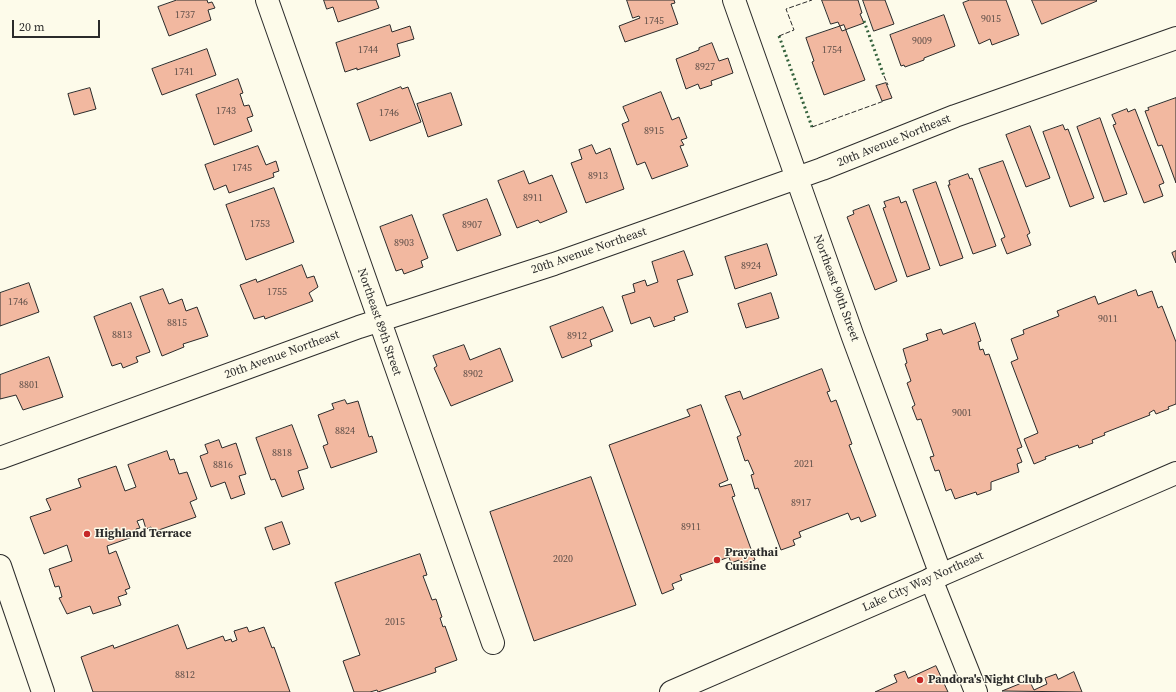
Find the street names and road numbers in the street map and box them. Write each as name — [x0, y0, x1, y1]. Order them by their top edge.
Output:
street label: 20th Avenue Northeast — [835, 112, 953, 170]
street label: 20th Avenue Northeast — [529, 224, 649, 278]
street label: Northeast 90th Street — [810, 233, 862, 343]
street label: Northeast 89th Street — [354, 266, 404, 378]
street label: 20th Avenue Northeast — [223, 328, 341, 382]
street label: Lake City Way Northeast — [860, 549, 986, 615]

